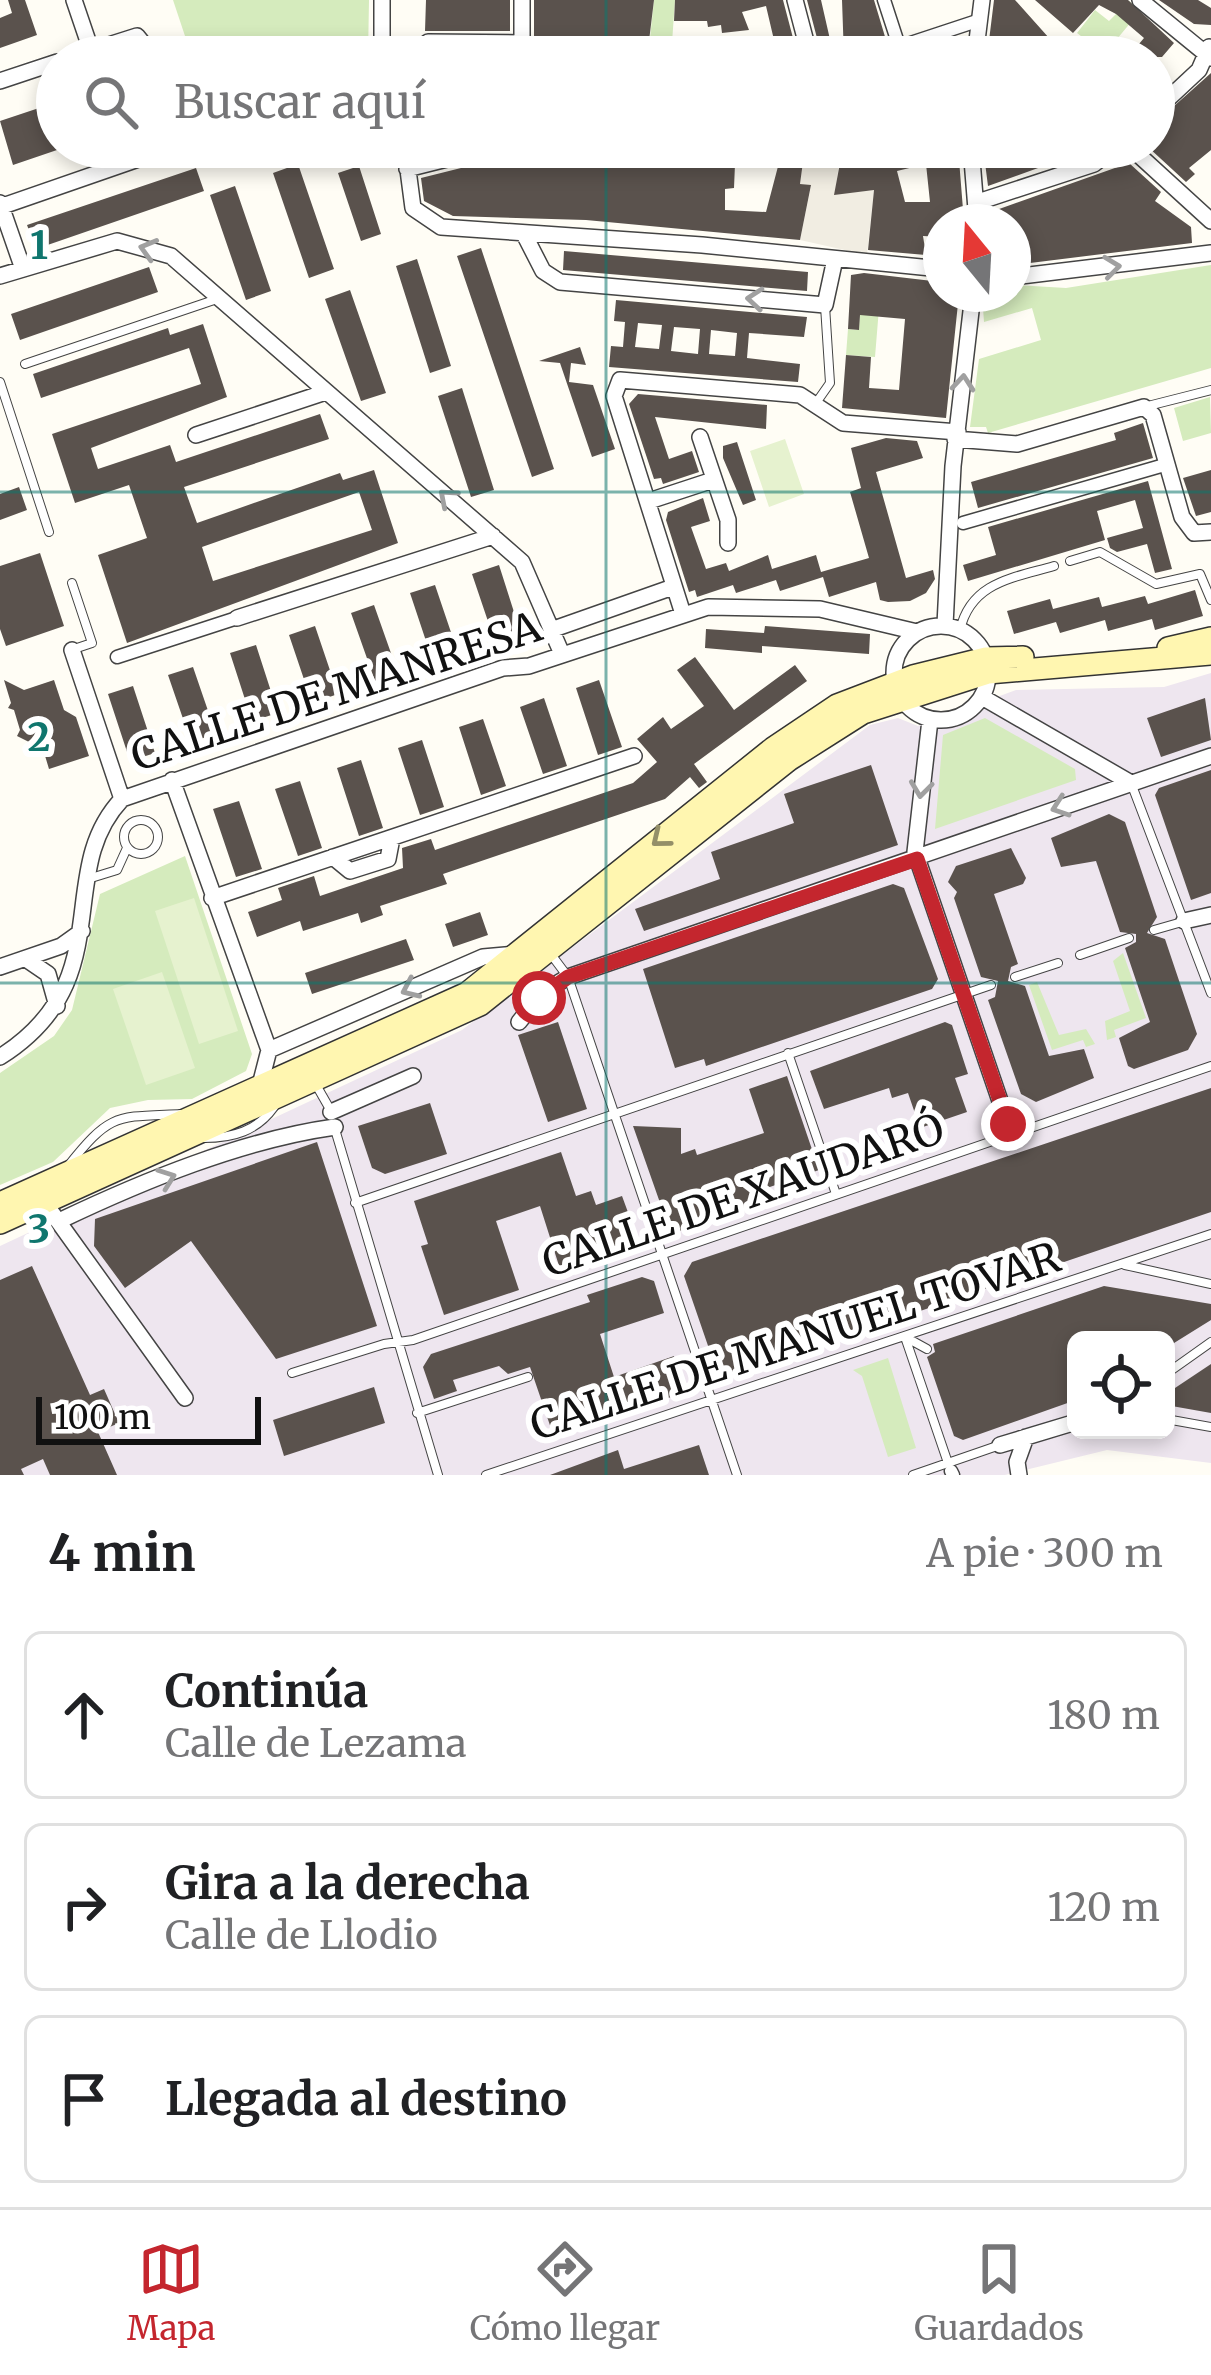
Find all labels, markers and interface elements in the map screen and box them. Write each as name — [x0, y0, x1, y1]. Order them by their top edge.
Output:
search box — [36, 36, 1175, 168]
icon: search — [78, 69, 144, 135]
text: Buscar aquí — [174, 74, 425, 130]
north arrow — [923, 204, 1031, 312]
text: 1 — [30, 221, 48, 270]
one-way arrow — [138, 238, 159, 263]
one-way arrow — [1102, 254, 1122, 280]
one-way arrow — [745, 287, 764, 312]
one-way arrow — [950, 374, 975, 393]
one-way arrow — [439, 489, 461, 511]
street label: CALLE DE MANRESA — [124, 600, 548, 782]
text: 2 — [28, 713, 50, 762]
one-way arrow — [909, 779, 935, 799]
one-way arrow — [1051, 793, 1072, 817]
one-way arrow — [651, 825, 673, 846]
route start — [512, 971, 566, 1025]
one-way arrow — [401, 975, 423, 999]
route end — [981, 1097, 1035, 1151]
street label: CALLE DE XAUDARÓ — [535, 1102, 951, 1288]
one-way arrow — [156, 1168, 177, 1192]
text: 3 — [28, 1205, 50, 1254]
street label: CALLE DE MANUEL TOVAR — [524, 1230, 1067, 1451]
map controls — [1067, 1331, 1175, 1439]
button: locate — [1067, 1331, 1175, 1439]
scale bar — [36, 1391, 261, 1444]
text: 100 m — [54, 1397, 151, 1438]
text: 4 min — [48, 1521, 196, 1585]
text: A pie · 300 m — [926, 1529, 1163, 1578]
text: Continúa — [165, 1663, 368, 1719]
icon: ahead — [51, 1682, 117, 1748]
text: 180 m — [1047, 1691, 1160, 1740]
text: Calle de Lezama — [165, 1719, 467, 1768]
text: Gira a la derecha — [165, 1855, 530, 1911]
icon: right — [51, 1874, 117, 1940]
text: 120 m — [1047, 1883, 1160, 1932]
text: Calle de Llodio — [165, 1911, 438, 1960]
icon: arrive — [51, 2066, 117, 2132]
text: Llegada al destino — [165, 2071, 567, 2127]
tab: Mapa — [127, 2236, 216, 2349]
tab: Cómo llegar — [470, 2236, 660, 2349]
tab: Guardados — [914, 2236, 1084, 2349]

